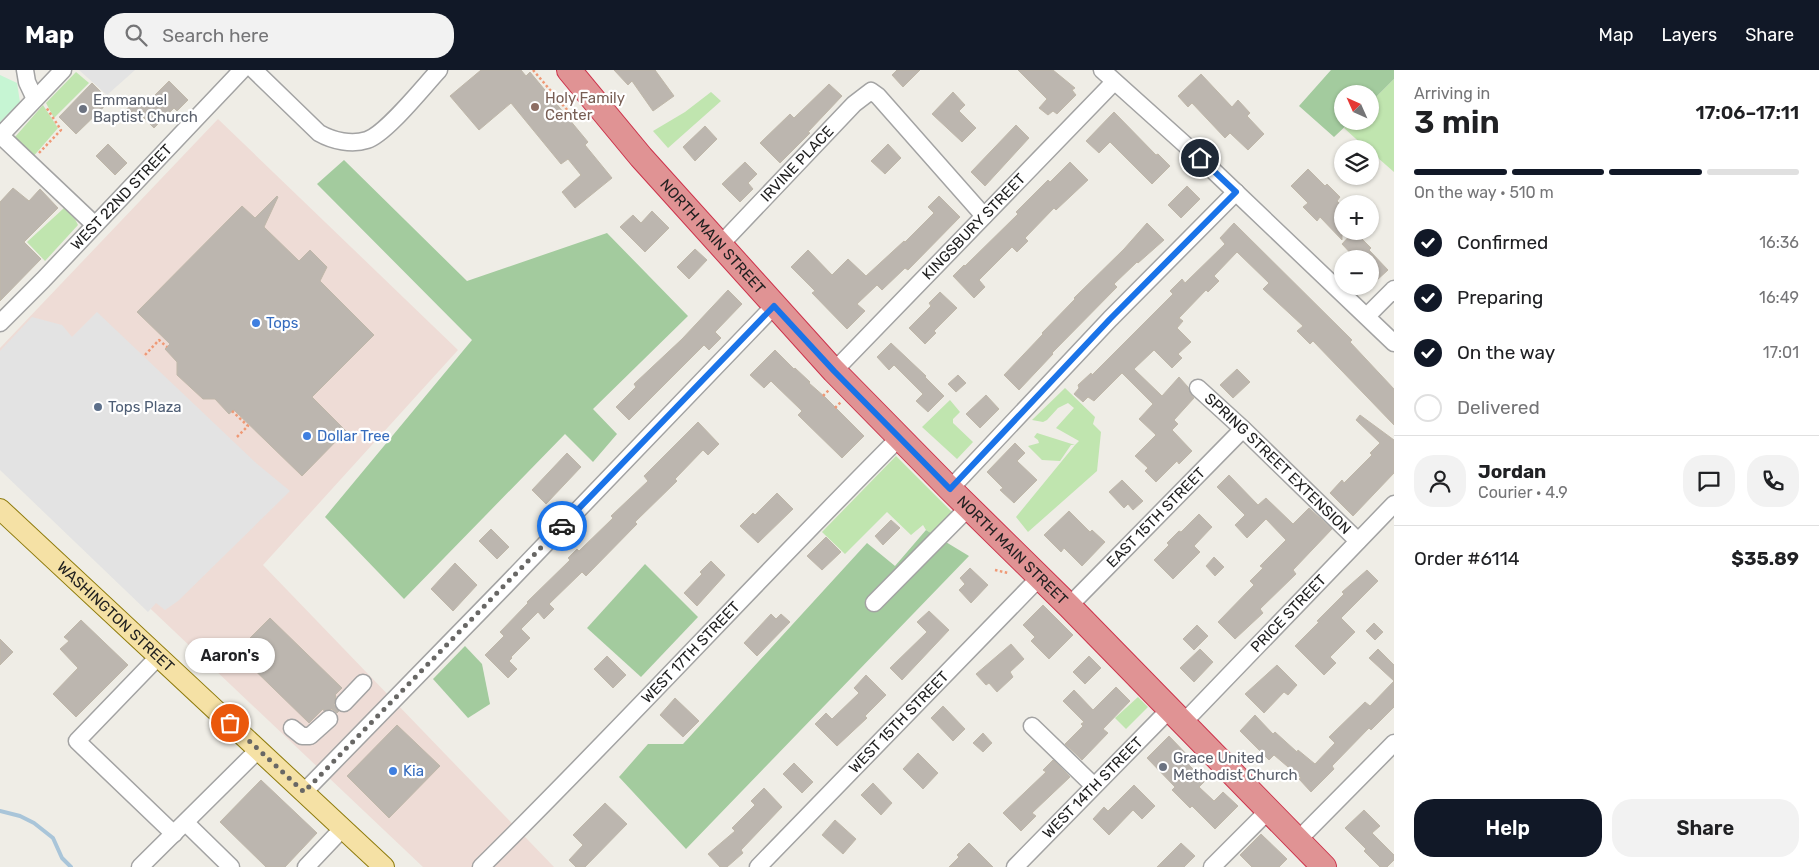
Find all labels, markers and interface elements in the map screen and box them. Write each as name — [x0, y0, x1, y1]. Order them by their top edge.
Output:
search box — [104, 13, 454, 58]
text: Map — [25, 21, 74, 49]
icon: search — [122, 21, 150, 49]
text: Search here — [162, 24, 269, 47]
text: Map — [1599, 24, 1634, 46]
text: Layers — [1662, 24, 1717, 46]
text: Share — [1745, 24, 1794, 46]
text: Arriving in — [1414, 84, 1490, 103]
north arrow — [1334, 85, 1379, 130]
map controls — [1334, 85, 1379, 295]
place label: Holy Family Center — [545, 89, 625, 124]
place label: Emmanuel Baptist Church — [93, 91, 198, 126]
marker: Holy Family Center — [529, 101, 541, 113]
text: 17:06–17:11 — [1696, 101, 1799, 124]
marker: Emmanuel Baptist Church — [77, 103, 89, 115]
text: 3 min — [1414, 103, 1500, 141]
street label: IRVINE PLACE — [757, 122, 837, 205]
pin — [1179, 137, 1221, 179]
street label: WEST 22ND STREET — [67, 140, 176, 254]
button: layers — [1334, 140, 1379, 185]
icon: home — [1186, 144, 1214, 172]
street label: KINGSBURY STREET — [918, 170, 1029, 283]
street label: NORTH MAIN STREET — [656, 175, 769, 298]
text: On the way · 510 m — [1414, 183, 1554, 202]
button: + — [1334, 195, 1379, 240]
icon: check — [1414, 229, 1442, 257]
text: Confirmed — [1457, 231, 1548, 254]
text: 16:36 — [1759, 233, 1799, 252]
button: − — [1334, 250, 1379, 295]
icon: check — [1414, 284, 1442, 312]
text: Preparing — [1457, 286, 1543, 309]
text: 16:49 — [1759, 288, 1799, 307]
place label: Tops — [266, 314, 299, 332]
marker: Tops — [250, 317, 262, 329]
icon: check — [1414, 339, 1442, 367]
text: On the way — [1457, 341, 1555, 364]
text: 17:01 — [1763, 343, 1799, 362]
street label: SPRING STREET EXTENSION — [1201, 389, 1355, 538]
text: Delivered — [1457, 396, 1540, 419]
place label: Tops Plaza — [108, 398, 182, 416]
marker: Tops Plaza — [92, 401, 104, 413]
place label: Dollar Tree — [317, 427, 390, 445]
marker: Dollar Tree — [301, 430, 313, 442]
button: person — [1414, 455, 1466, 507]
button: chat — [1683, 455, 1735, 507]
button: phone — [1747, 455, 1799, 507]
text: Jordan — [1478, 460, 1546, 483]
street label: EAST 15TH STREET — [1103, 464, 1209, 571]
text: Courier · 4.9 — [1478, 483, 1568, 502]
street label: NORTH MAIN STREET — [953, 492, 1072, 609]
courier — [537, 501, 587, 551]
icon: car — [548, 512, 576, 540]
text: Order #6114 — [1414, 547, 1520, 570]
text: $35.89 — [1731, 547, 1799, 570]
street label: WASHINGTON STREET — [53, 558, 178, 676]
street label: PRICE STREET — [1247, 571, 1330, 656]
street label: WEST 17TH STREET — [638, 598, 744, 707]
callout: Aaron's — [185, 638, 275, 673]
text: Aaron's — [201, 646, 259, 665]
street label: WEST 15TH STREET — [845, 667, 953, 777]
pin — [209, 702, 251, 744]
icon: bag — [216, 709, 244, 737]
street label: WEST 14TH STREET — [1039, 733, 1147, 842]
place label: Grace United Methodist Church — [1173, 749, 1298, 784]
marker: Grace United Methodist Church — [1157, 761, 1169, 773]
place label: Kia — [403, 762, 424, 780]
marker: Kia — [387, 765, 399, 777]
button: Help — [1414, 799, 1602, 857]
button: Share — [1612, 799, 1799, 857]

